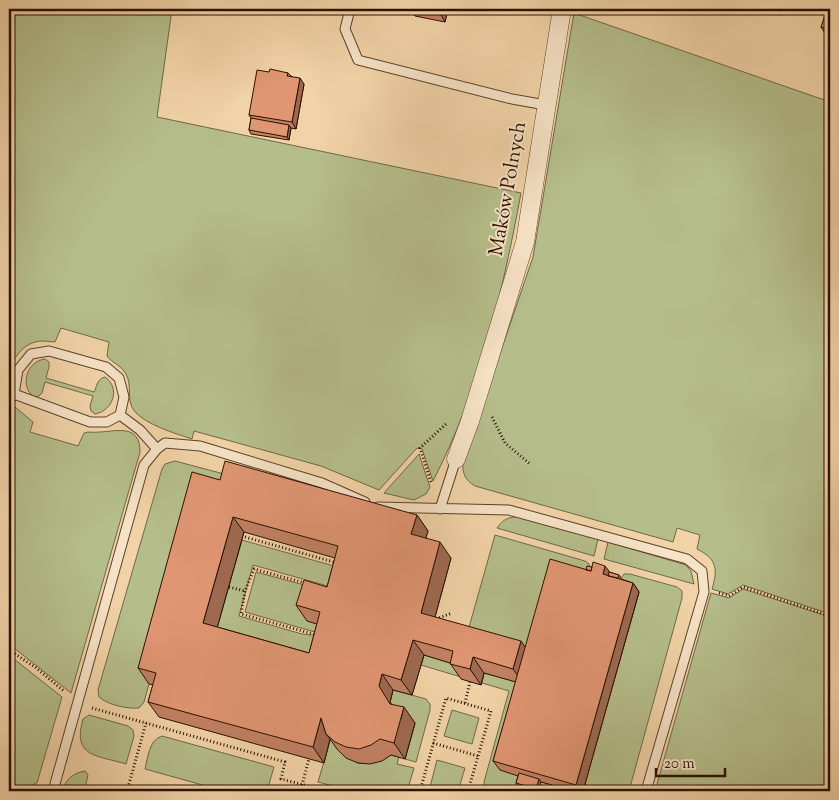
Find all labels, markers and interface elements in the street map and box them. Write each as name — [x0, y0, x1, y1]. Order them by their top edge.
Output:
street label: Maków Polnych — [483, 119, 535, 259]
scale bar — [656, 745, 725, 777]
text: 20 m — [664, 754, 695, 775]

